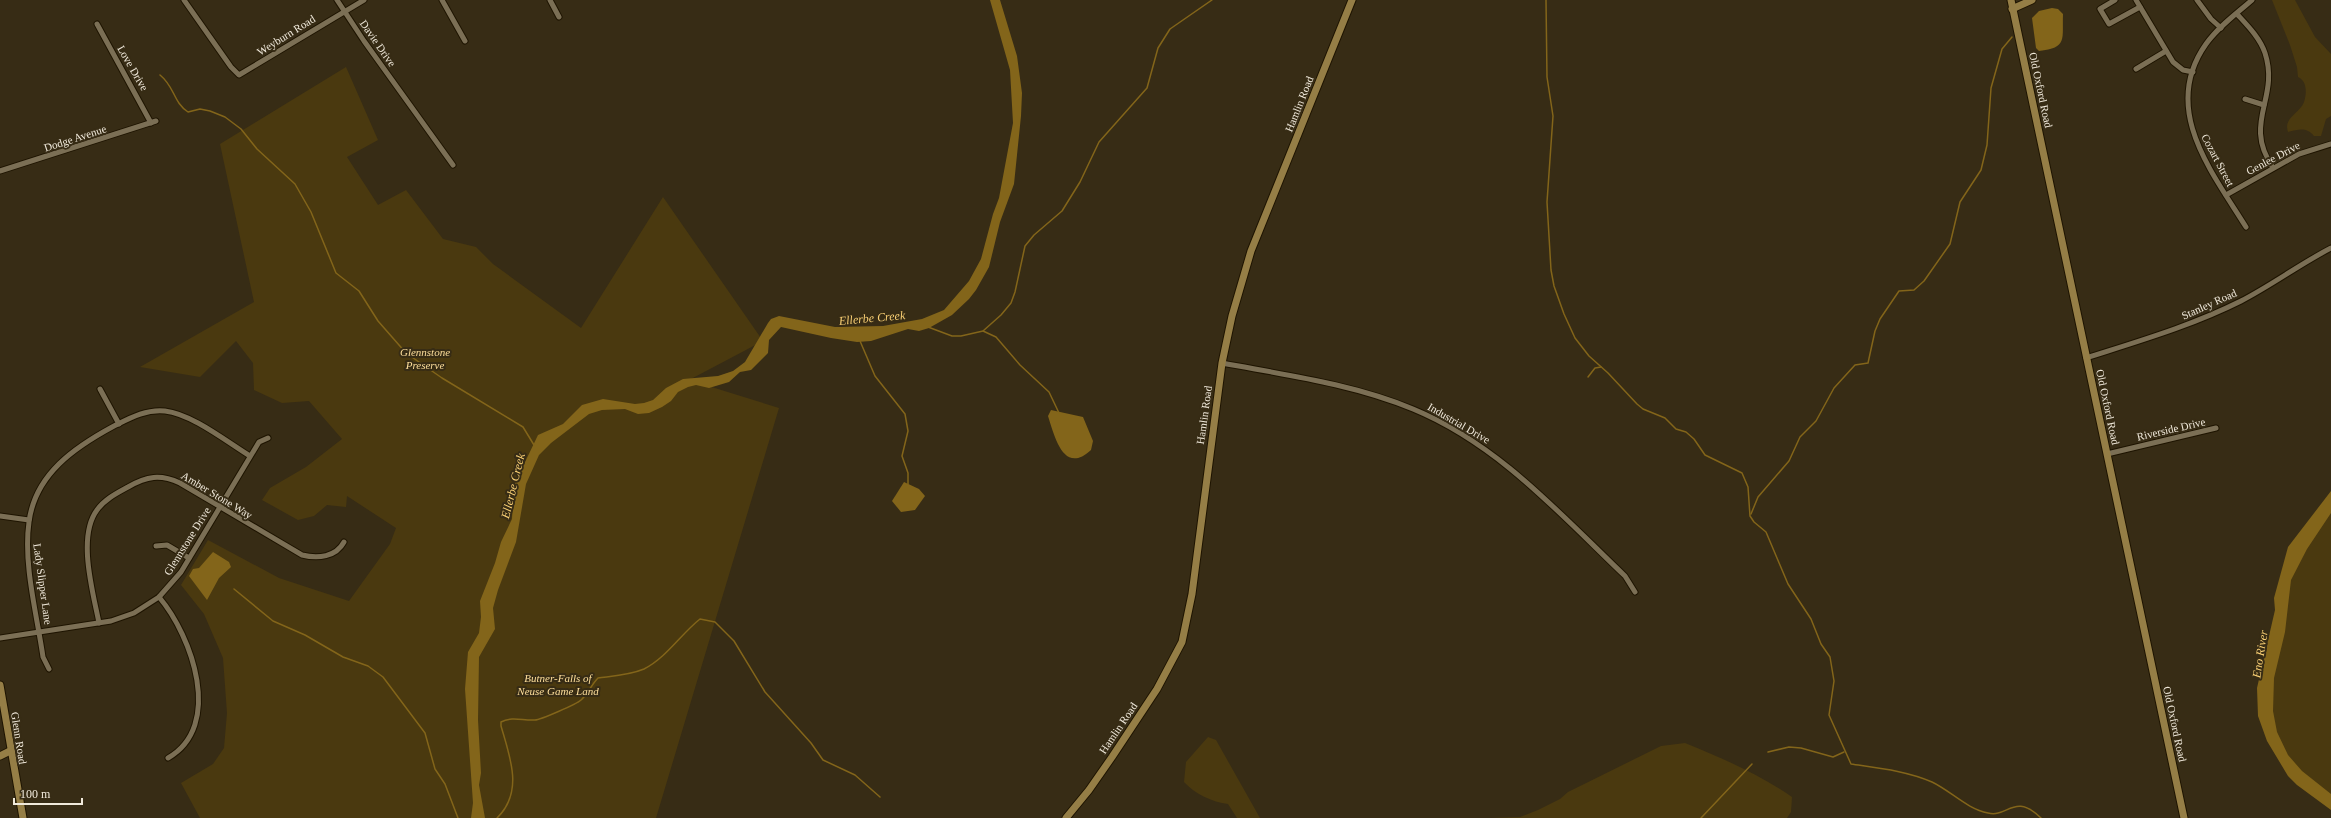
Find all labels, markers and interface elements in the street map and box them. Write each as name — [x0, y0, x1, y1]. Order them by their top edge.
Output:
street label: Weyburn Road — [255, 12, 318, 58]
street label: Davie Drive — [358, 17, 398, 69]
street label: Love Drive — [115, 43, 151, 93]
street label: Old Oxford Road — [2027, 51, 2055, 129]
street label: Hamlin Road — [1282, 74, 1316, 134]
street label: Dodge Avenue — [42, 122, 108, 154]
street label: Cozart Street — [2199, 132, 2237, 188]
street label: Genlee Drive — [2244, 139, 2302, 177]
street label: Stanley Road — [2180, 286, 2239, 321]
water label: Ellerbe Creek — [837, 308, 906, 328]
park label: Glennstone Preserve — [400, 346, 450, 371]
street label: Old Oxford Road — [2094, 368, 2122, 446]
street label: Hamlin Road — [1194, 384, 1214, 445]
street label: Industrial Drive — [1426, 400, 1492, 446]
street label: Riverside Drive — [2136, 415, 2207, 443]
water label: Ellerbe Creek — [498, 451, 528, 521]
street label: Amber Stone Way — [179, 469, 255, 521]
street label: Glennstone Drive — [161, 505, 213, 577]
street label: Lady Slipper Lane — [31, 543, 55, 625]
water label: Eno River — [2249, 629, 2271, 680]
park label: Butner-Falls of Neuse Game Land — [516, 672, 599, 697]
street label: Old Oxford Road — [2161, 685, 2189, 763]
street label: Hamlin Road — [1097, 700, 1140, 756]
street label: Glenn Road — [9, 711, 29, 766]
scale bar — [14, 780, 82, 806]
text: 100 m — [20, 787, 51, 801]

